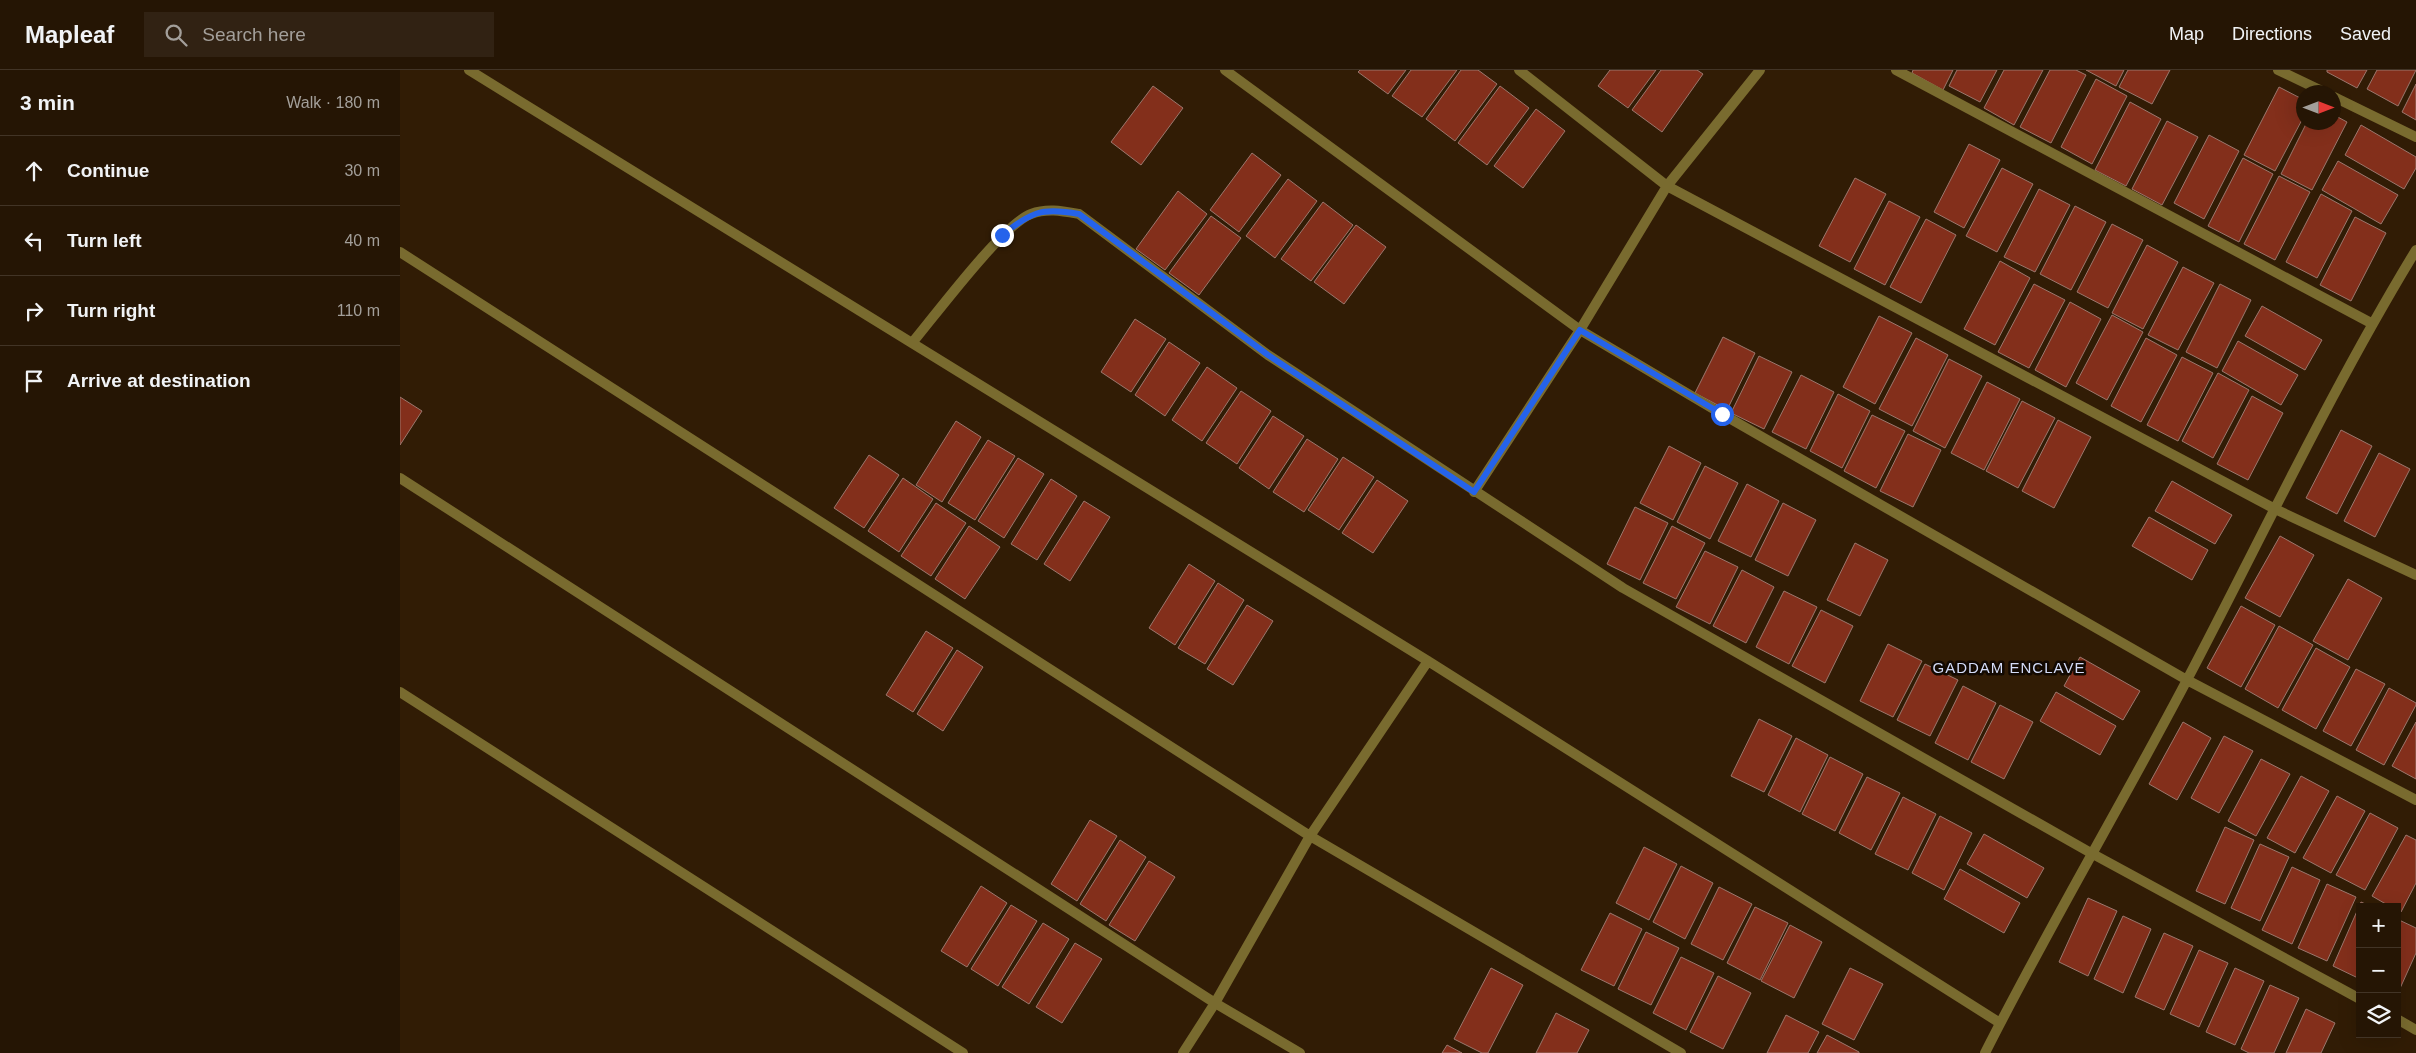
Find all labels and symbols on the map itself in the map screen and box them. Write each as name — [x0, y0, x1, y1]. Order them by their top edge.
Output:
north arrow — [2296, 85, 2341, 130]
route end — [991, 224, 1014, 247]
route start — [1711, 403, 1734, 426]
district label: GADDAM ENCLAVE — [1933, 659, 2085, 676]

